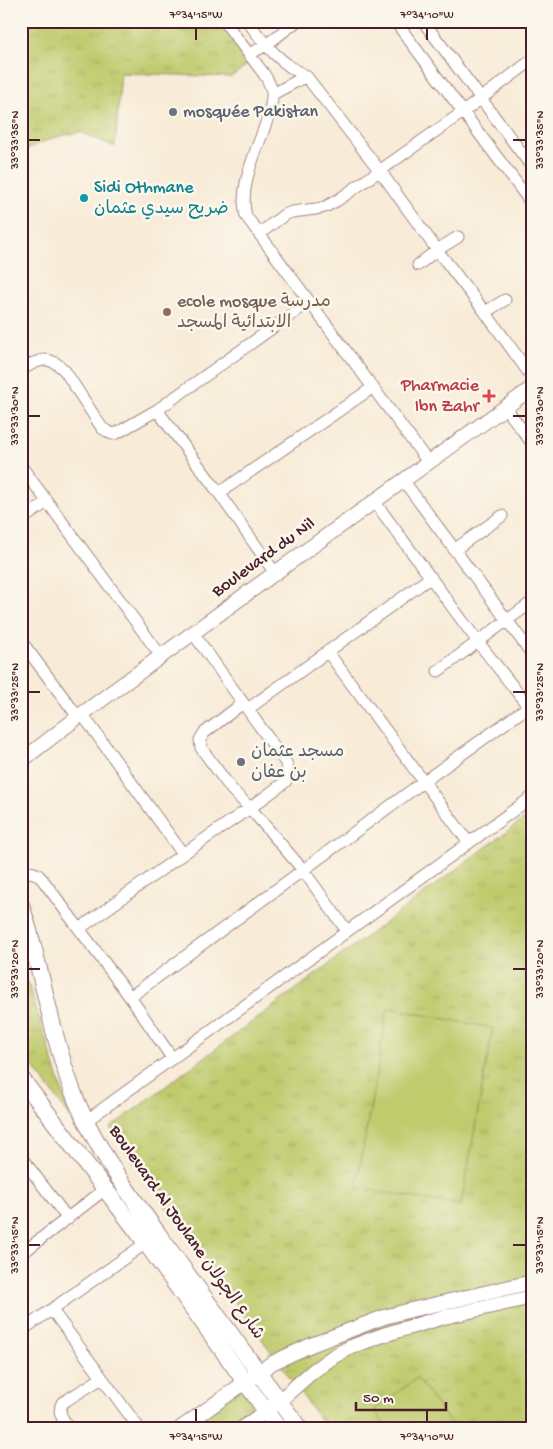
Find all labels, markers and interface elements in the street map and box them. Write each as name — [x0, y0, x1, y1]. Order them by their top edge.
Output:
text: 7°34'15"W — [169, 9, 222, 23]
text: 7°34'10"W — [399, 9, 454, 23]
place label: mosquée Pakistan — [183, 102, 319, 123]
marker: mosquée Pakistan — [167, 106, 179, 118]
text: 33°33'35"N — [9, 110, 23, 170]
text: 33°33'35"N — [534, 110, 548, 170]
place label: Sidi Othmane ضريح سيدي عثمان — [94, 178, 229, 220]
marker: Sidi Othmane ضريح سيدي عثمان — [78, 192, 90, 204]
place label: ecole mosque مدرسة الابتدائية المسجد — [177, 292, 331, 334]
marker: ecole mosque مدرسة الابتدائية المسجد — [161, 306, 173, 318]
place label: Pharmacie Ibn Zahr — [400, 376, 481, 418]
text: 33°33'30"N — [9, 386, 23, 447]
text: 33°33'30"N — [534, 386, 548, 447]
marker: Pharmacie Ibn Zahr — [483, 390, 495, 402]
street label: Boulevard du Nil — [208, 514, 320, 603]
text: 33°33'25"N — [9, 663, 23, 722]
text: 33°33'25"N — [534, 663, 548, 722]
place label: مسجد عثمان بن عفان — [251, 742, 344, 784]
marker: مسجد عثمان بن عفان — [235, 756, 247, 768]
text: 33°33'20"N — [9, 939, 23, 999]
text: 33°33'20"N — [534, 939, 548, 999]
street label: Boulevard Al Joulane شارع الجولان — [103, 1121, 268, 1344]
text: 33°33'15"N — [9, 1216, 23, 1275]
text: 33°33'15"N — [534, 1216, 548, 1275]
scale bar — [356, 1379, 446, 1411]
text: 50 m — [363, 1390, 394, 1408]
text: 7°34'15"W — [169, 1431, 222, 1445]
text: 7°34'10"W — [399, 1431, 454, 1445]

